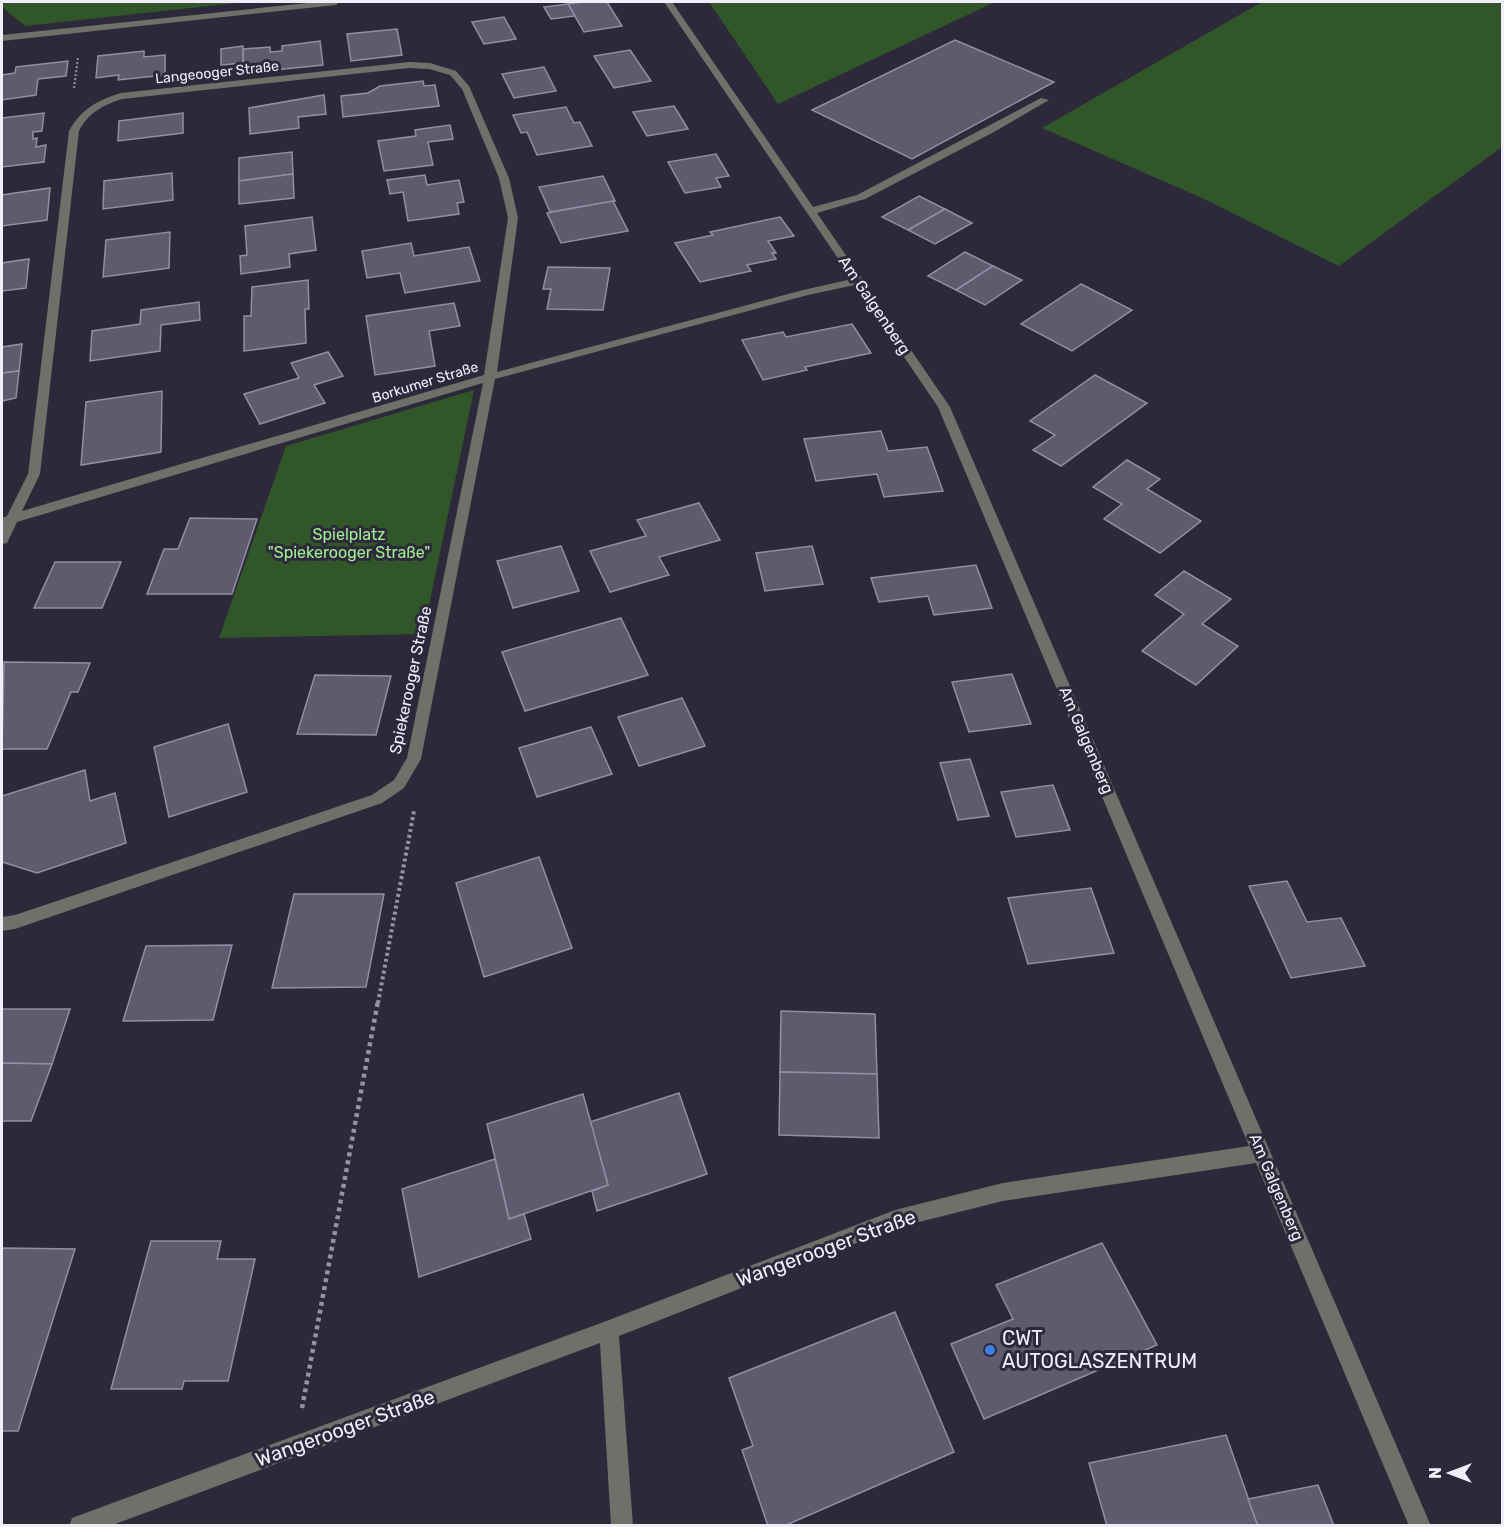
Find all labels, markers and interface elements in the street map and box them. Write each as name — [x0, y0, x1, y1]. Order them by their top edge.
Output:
street label: Langeooger Straße — [154, 58, 280, 87]
street label: Am Galgenberg — [835, 252, 915, 358]
street label: Borkumer Straße — [370, 358, 481, 407]
park label: Spielplatz "Spiekerooger Straße" — [268, 525, 430, 562]
street label: Spiekerooger Straße — [386, 604, 435, 756]
street label: Am Galgenberg — [1055, 684, 1118, 797]
street label: Am Galgenberg — [1245, 1131, 1308, 1244]
street label: Wangerooger Straße — [733, 1204, 919, 1292]
place label: CWT AUTOGLASZENTRUM — [1002, 1326, 1197, 1373]
marker: CWT AUTOGLASZENTRUM — [983, 1343, 997, 1357]
street label: Wangerooger Straße — [252, 1384, 438, 1472]
north arrow — [1420, 1443, 1480, 1503]
text: N — [1426, 1467, 1445, 1479]

